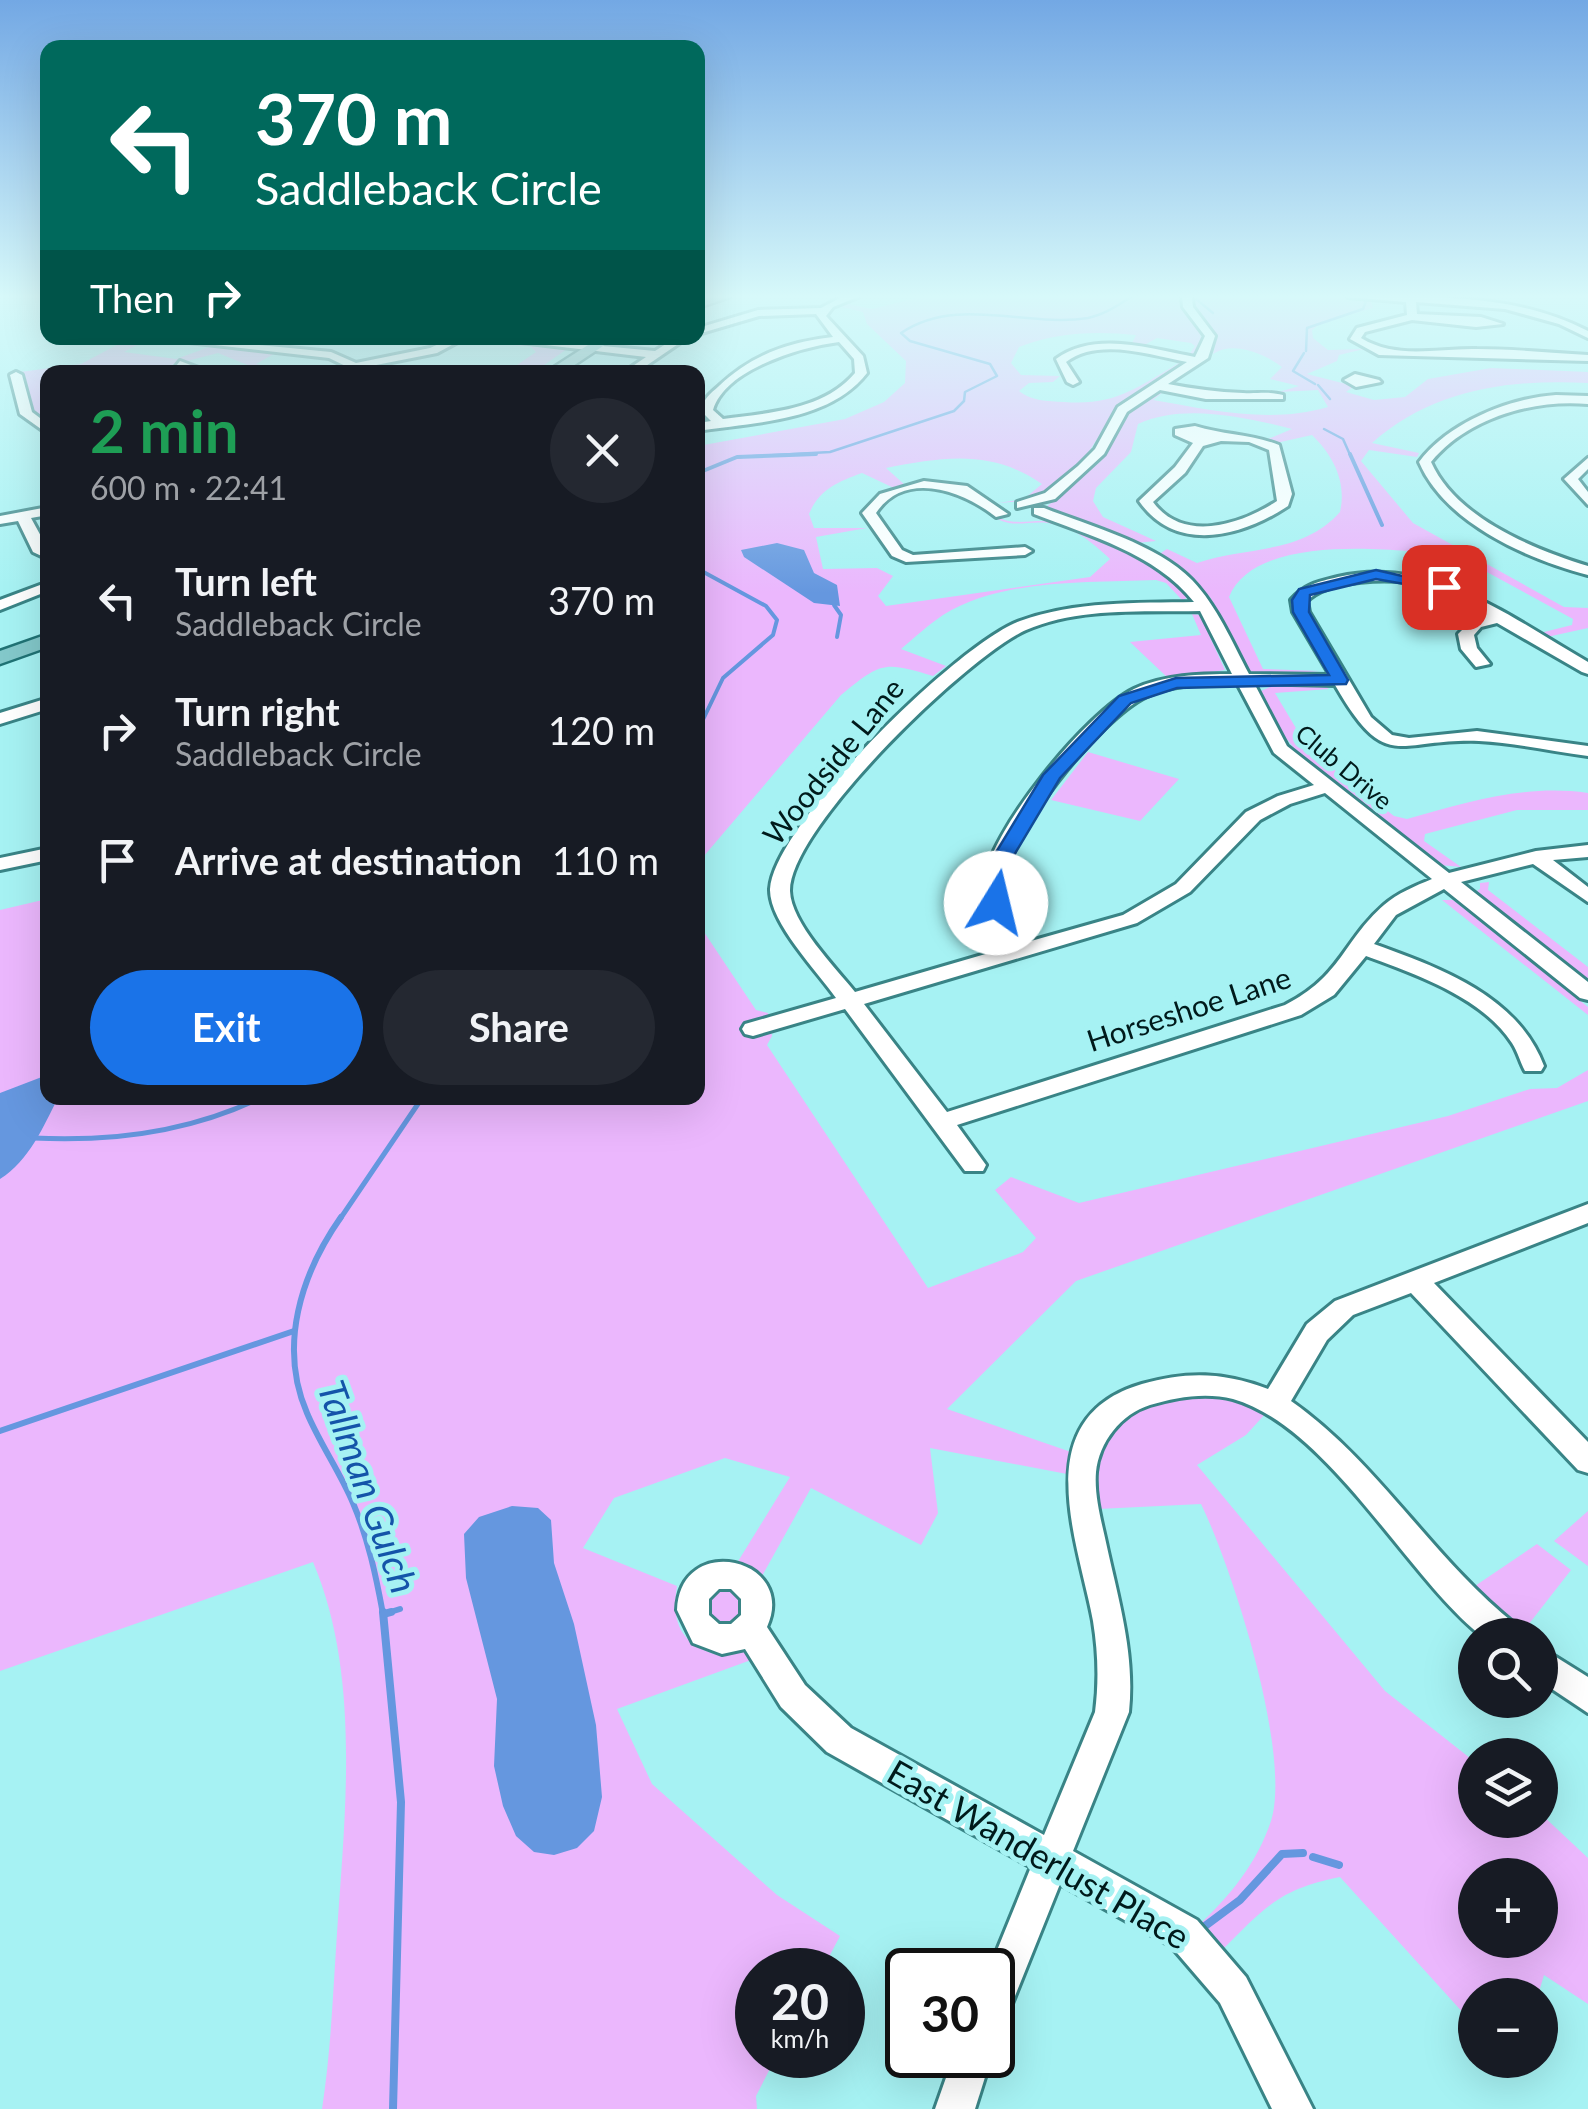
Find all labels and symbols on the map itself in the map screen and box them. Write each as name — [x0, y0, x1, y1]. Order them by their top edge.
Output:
pin — [1402, 545, 1487, 630]
street label: Woodside Lane — [754, 670, 911, 851]
street label: Club Drive — [1290, 717, 1399, 815]
position arrow — [944, 851, 1048, 955]
street label: Horseshoe Lane — [1082, 958, 1295, 1058]
water label: Tallman Gulch — [309, 1374, 429, 1599]
street label: East Wanderlust Place — [881, 1750, 1197, 1957]
speed limit sign: 30 — [885, 1948, 1015, 2078]

